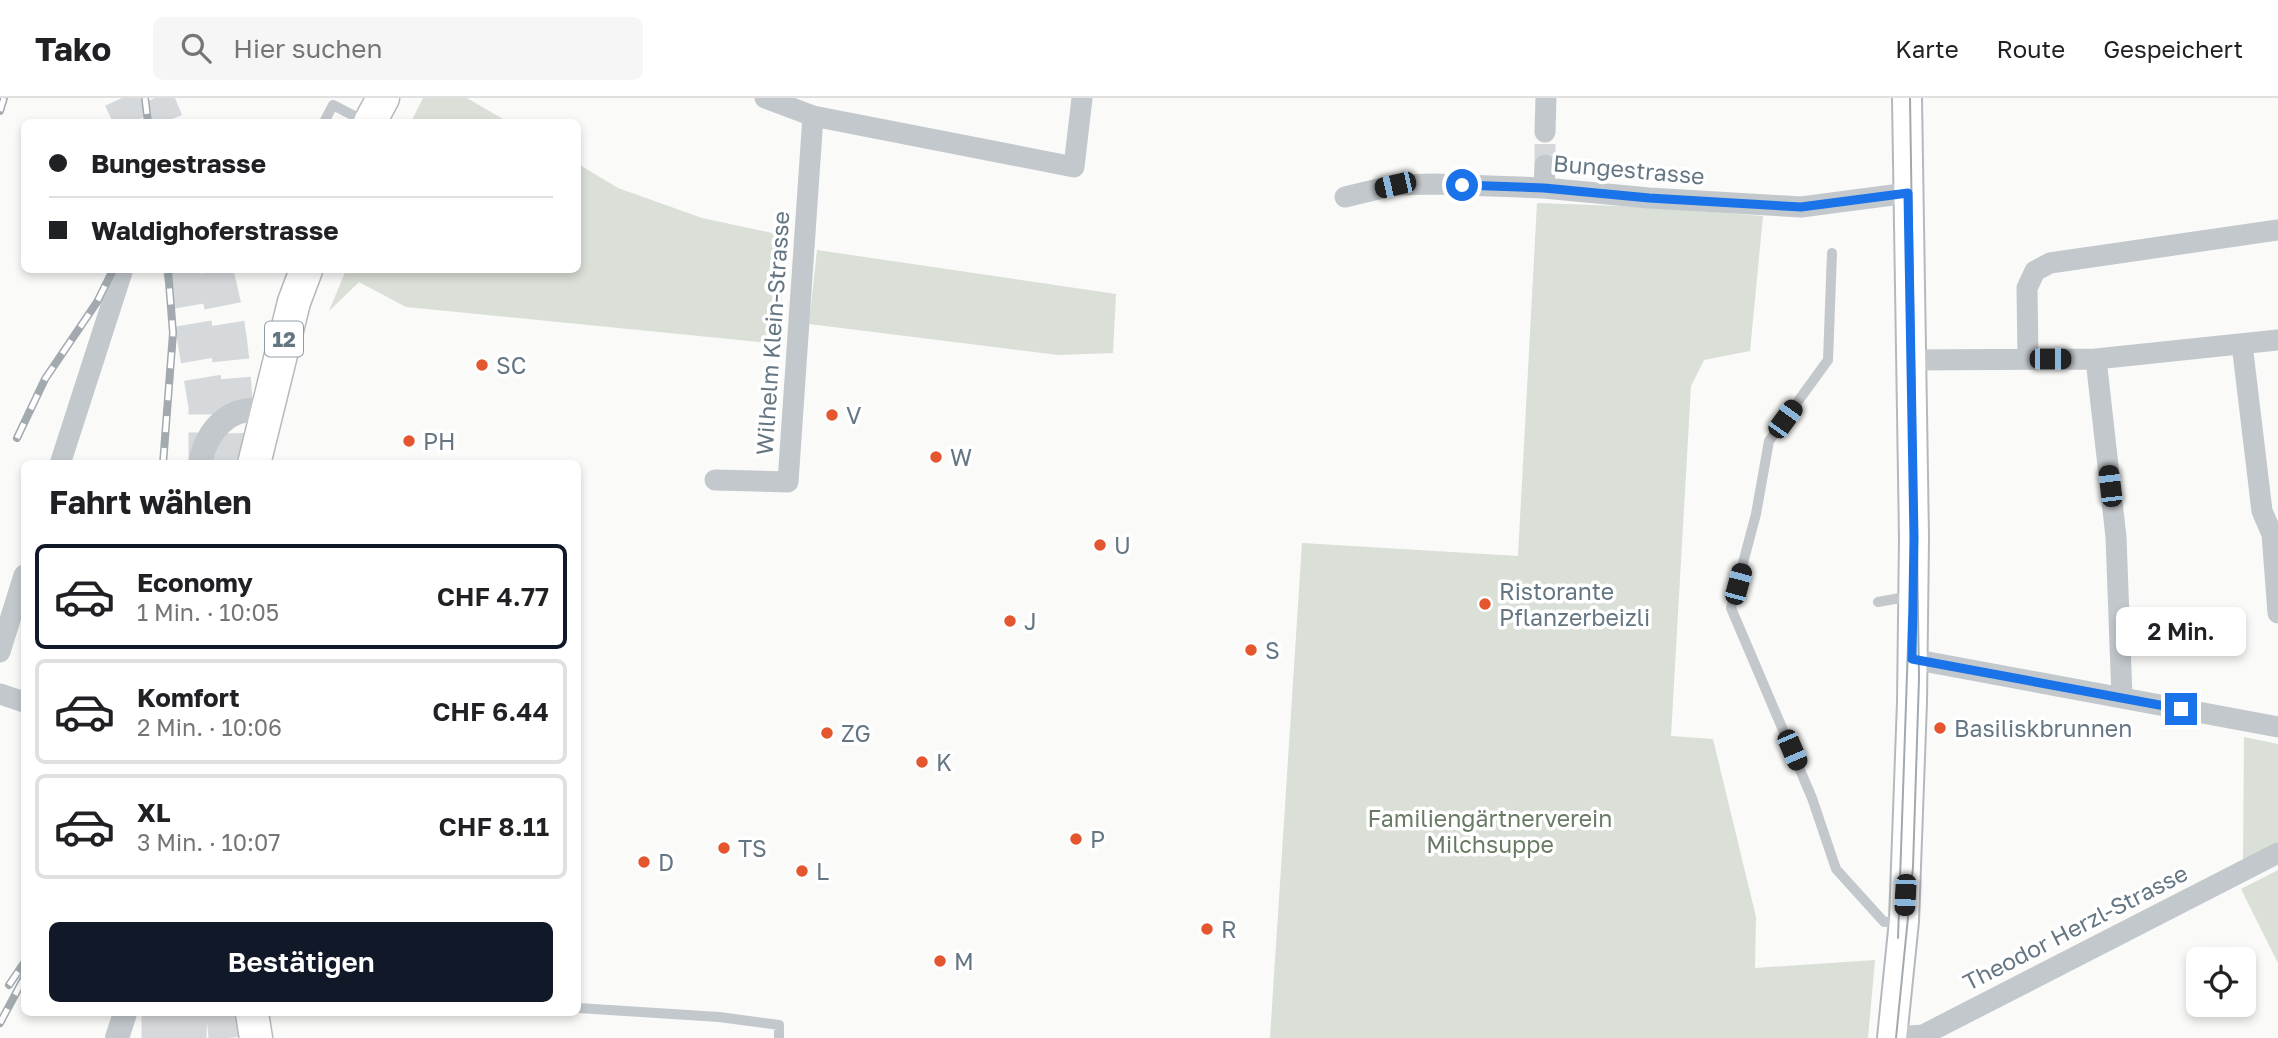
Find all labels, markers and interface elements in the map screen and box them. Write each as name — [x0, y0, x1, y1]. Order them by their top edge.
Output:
search box — [153, 17, 643, 80]
text: Tako — [35, 29, 111, 68]
icon: search — [177, 29, 215, 67]
text: Hier suchen — [233, 33, 382, 64]
text: Karte — [1895, 34, 1959, 63]
text: Route — [1997, 34, 2065, 63]
text: Gespeichert — [2103, 34, 2243, 63]
text: Bungestrasse — [91, 148, 266, 179]
street label: Bungestrasse — [1552, 148, 1706, 190]
route start — [1446, 169, 1478, 201]
car — [1373, 170, 1418, 200]
street label: Wilhelm Klein-Strasse — [750, 210, 794, 456]
text: Waldighoferstrasse — [91, 215, 339, 246]
road number: 12 — [265, 322, 303, 356]
car — [2030, 349, 2072, 370]
place label: SC — [496, 351, 526, 379]
marker: SC — [474, 357, 490, 373]
car — [1765, 396, 1806, 442]
place label: V — [846, 401, 861, 429]
marker: V — [824, 407, 840, 423]
place label: PH — [423, 427, 456, 455]
marker: PH — [401, 433, 417, 449]
place label: W — [950, 443, 972, 471]
marker: W — [928, 449, 944, 465]
car — [2098, 464, 2123, 508]
text: Fahrt wählen — [49, 483, 252, 521]
place label: U — [1114, 531, 1131, 559]
marker: U — [1092, 537, 1108, 553]
car — [1723, 561, 1754, 607]
icon: car — [53, 565, 116, 628]
text: Economy — [137, 567, 253, 598]
place label: Ristorante Pflanzerbeizli — [1499, 577, 1650, 631]
text: CHF 4.77 — [437, 581, 549, 612]
marker: Ristorante Pflanzerbeizli — [1477, 596, 1493, 612]
text: 1 Min. · 10:05 — [137, 598, 279, 626]
place label: J — [1024, 607, 1037, 635]
callout: 2 Min. — [2116, 608, 2246, 656]
marker: J — [1002, 613, 1018, 629]
text: 2 Min. — [2147, 617, 2215, 645]
place label: S — [1265, 636, 1280, 664]
marker: S — [1243, 642, 1259, 658]
icon: car — [53, 680, 116, 743]
text: Komfort — [137, 682, 240, 713]
route end — [2165, 693, 2197, 725]
text: CHF 6.44 — [432, 696, 549, 727]
text: 2 Min. · 10:06 — [137, 713, 282, 741]
place label: Basiliskbrunnen — [1954, 714, 2132, 742]
place label: ZG — [841, 719, 871, 747]
marker: Basiliskbrunnen — [1932, 720, 1948, 736]
marker: ZG — [819, 725, 835, 741]
car — [1775, 727, 1810, 773]
place label: K — [936, 748, 952, 776]
marker: K — [914, 754, 930, 770]
icon: car — [53, 795, 116, 858]
text: XL — [137, 797, 171, 828]
park label: Familiengärtnerverein Milchsuppe — [1368, 804, 1612, 858]
text: CHF 8.11 — [438, 811, 549, 842]
place label: P — [1090, 825, 1105, 853]
text: 3 Min. · 10:07 — [137, 828, 280, 856]
marker: P — [1068, 831, 1084, 847]
place label: TS — [738, 834, 767, 862]
marker: TS — [716, 840, 732, 856]
place label: D — [658, 848, 674, 876]
marker: D — [636, 854, 652, 870]
place label: L — [816, 857, 829, 885]
street label: Theodor Herzl-Strasse — [1958, 858, 2192, 996]
marker: L — [794, 863, 810, 879]
car — [1894, 873, 1917, 917]
place label: R — [1221, 915, 1237, 943]
marker: R — [1199, 921, 1215, 937]
button: Bestätigen — [49, 922, 553, 1002]
place label: M — [954, 947, 974, 975]
map controls — [2186, 947, 2256, 1017]
button: locate — [2186, 947, 2256, 1017]
marker: M — [932, 953, 948, 969]

